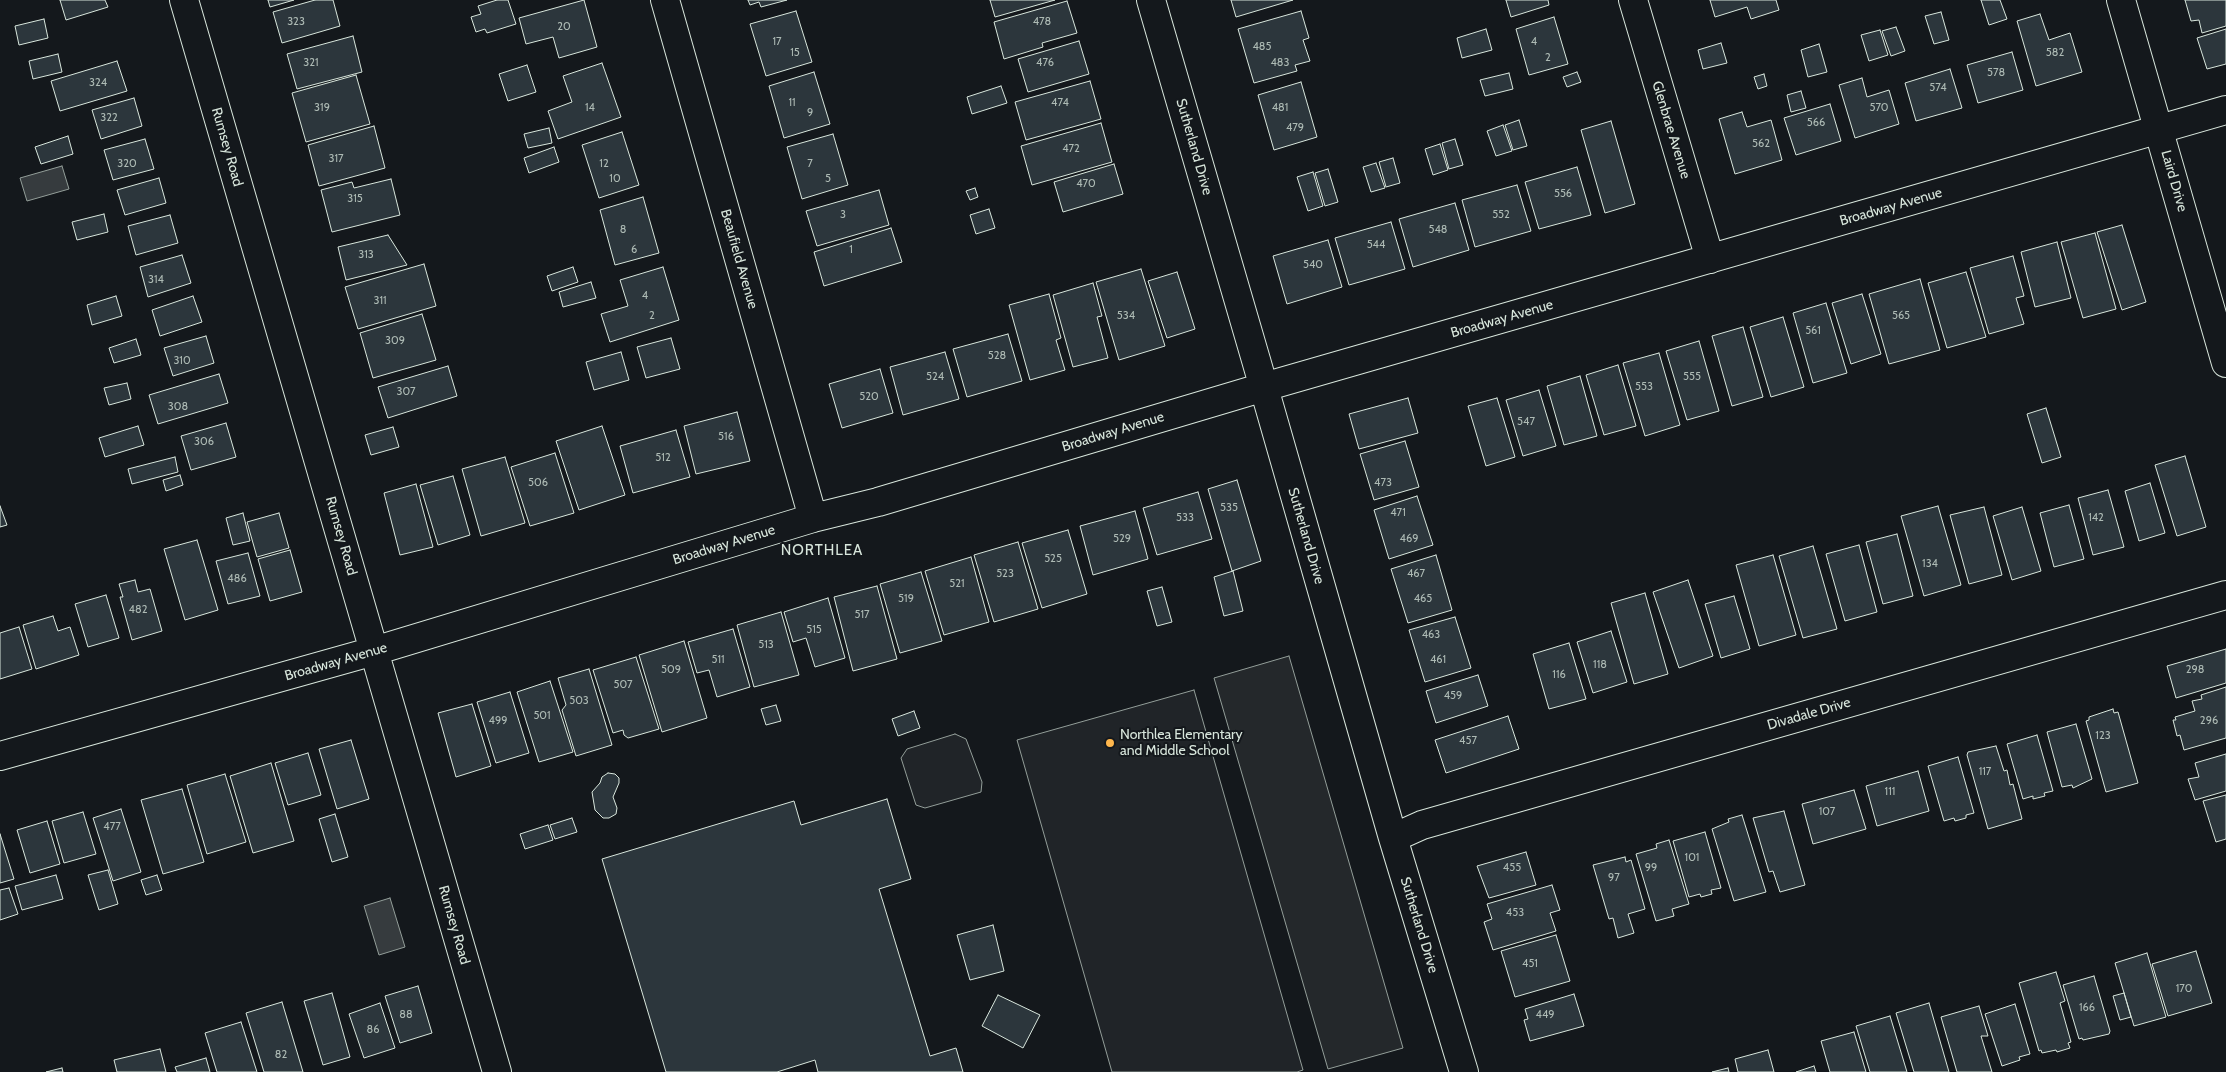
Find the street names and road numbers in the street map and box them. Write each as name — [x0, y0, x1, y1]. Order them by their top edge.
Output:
street label: Glenbrae Avenue — [1648, 79, 1694, 181]
street label: Sutherland Drive — [1172, 97, 1216, 197]
street label: Rumsey Road — [208, 106, 246, 188]
street label: Laird Drive — [2157, 148, 2191, 214]
street label: Broadway Avenue — [1838, 184, 1944, 230]
street label: Beaufield Avenue — [717, 207, 761, 311]
street label: Broadway Avenue — [1449, 296, 1555, 342]
street label: Broadway Avenue — [1060, 408, 1166, 456]
street label: Sutherland Drive — [1284, 486, 1328, 586]
street label: Rumsey Road — [322, 495, 360, 577]
street label: Broadway Avenue — [671, 521, 777, 569]
street label: Broadway Avenue — [283, 639, 389, 685]
street label: Divadale Drive — [1765, 694, 1853, 734]
street label: Sutherland Drive — [1396, 875, 1442, 975]
street label: Rumsey Road — [435, 884, 473, 966]

